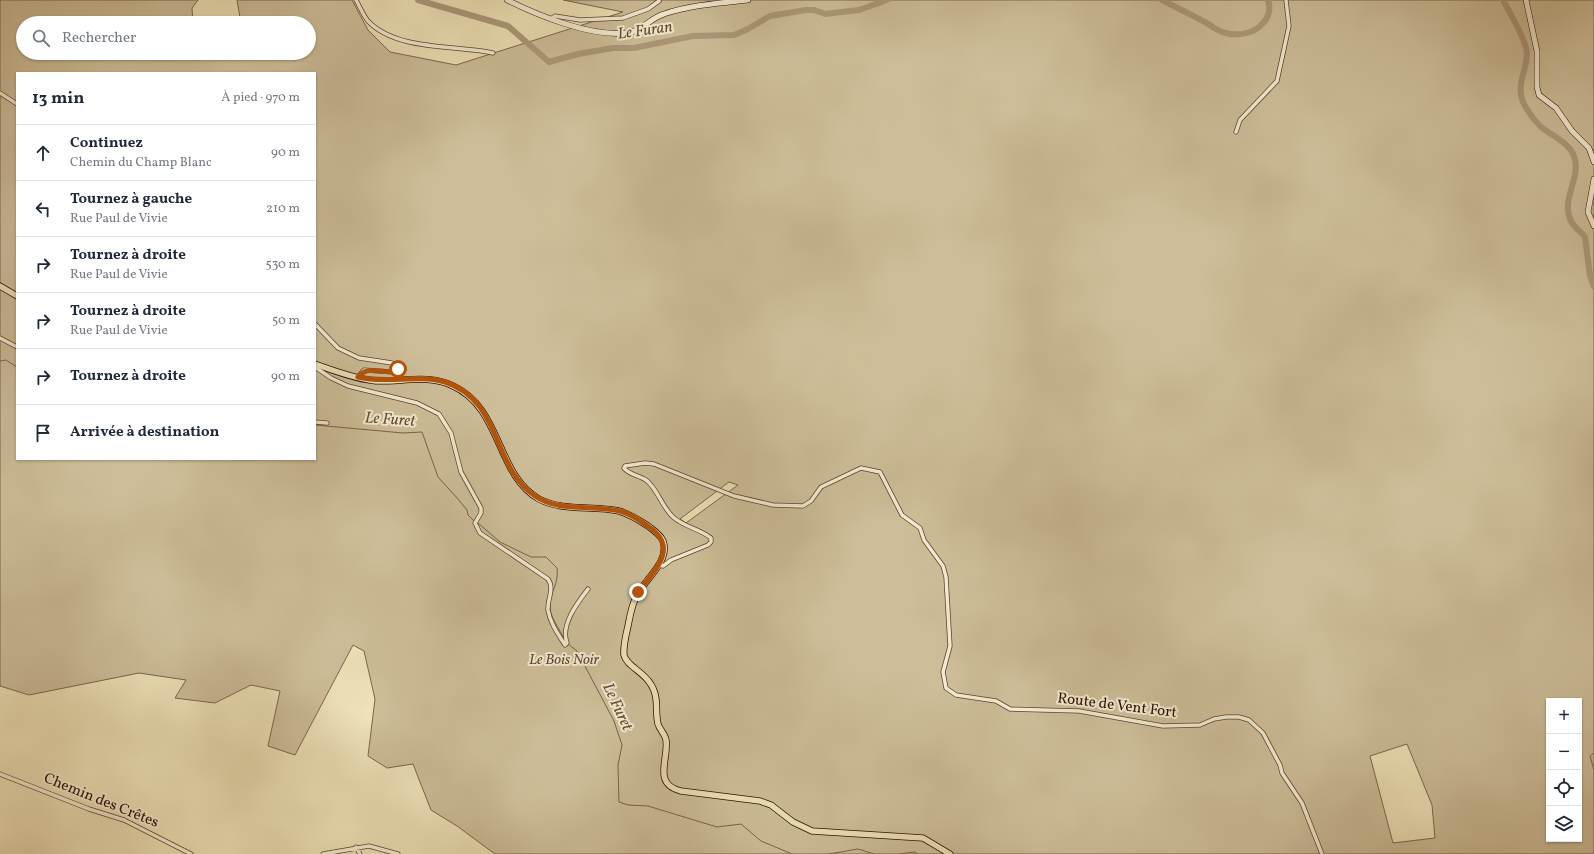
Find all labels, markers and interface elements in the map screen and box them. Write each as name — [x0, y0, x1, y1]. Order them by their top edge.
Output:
search box — [16, 16, 316, 60]
water label: Le Furan — [616, 16, 674, 46]
icon: search — [30, 27, 52, 49]
text: Rechercher — [62, 28, 136, 49]
text: 13 min — [32, 87, 85, 110]
text: À pied · 970 m — [221, 89, 300, 107]
text: Continuez — [70, 133, 143, 154]
icon: ahead — [32, 142, 54, 164]
text: 90 m — [271, 144, 300, 162]
text: Chemin du Champ Blanc — [70, 154, 212, 172]
text: Tournez à gauche — [70, 189, 192, 210]
icon: left — [32, 198, 54, 220]
text: 210 m — [266, 200, 300, 218]
text: Rue Paul de Vivie — [70, 210, 168, 228]
text: Tournez à droite — [70, 245, 186, 266]
icon: right — [32, 254, 54, 276]
text: 530 m — [265, 256, 300, 274]
text: Rue Paul de Vivie — [70, 266, 168, 284]
text: Tournez à droite — [70, 301, 186, 322]
icon: right — [32, 310, 54, 332]
text: 50 m — [272, 312, 300, 330]
text: Rue Paul de Vivie — [70, 322, 168, 340]
route start — [389, 360, 407, 378]
icon: right — [32, 366, 54, 388]
text: Tournez à droite — [70, 366, 186, 387]
text: 90 m — [271, 368, 300, 386]
water label: Le Furet — [364, 407, 417, 433]
icon: arrive — [32, 422, 54, 444]
text: Arrivée à destination — [70, 422, 219, 443]
route end — [629, 583, 647, 601]
park label: Le Bois Noir — [529, 650, 599, 671]
water label: Le Furet — [596, 680, 638, 735]
street label: Route de Vent Fort — [1056, 688, 1178, 724]
map controls — [1546, 698, 1582, 842]
button: + — [1546, 698, 1582, 734]
button: − — [1546, 734, 1582, 770]
street label: Chemin des Crêtes — [40, 768, 162, 834]
button: locate — [1546, 770, 1582, 806]
button: layers — [1546, 806, 1582, 842]

